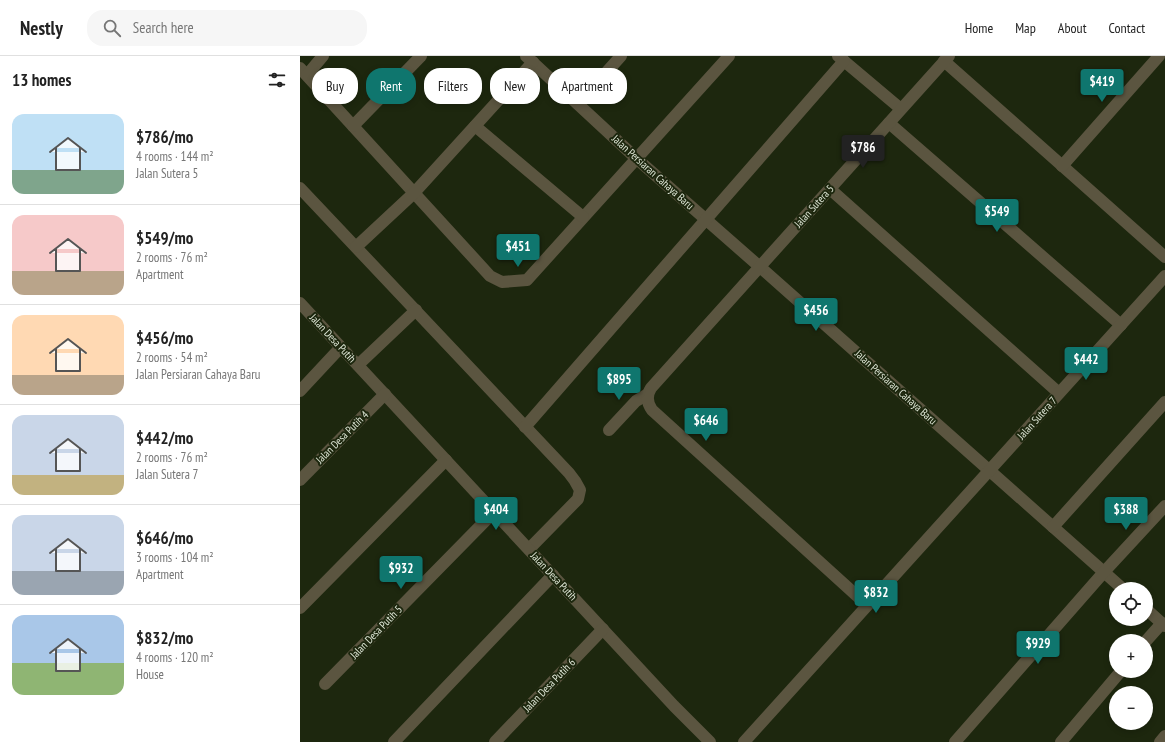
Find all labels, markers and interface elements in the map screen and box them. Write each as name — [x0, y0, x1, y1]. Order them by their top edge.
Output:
search box — [87, 10, 367, 46]
text: Nestly — [20, 16, 63, 40]
icon: search — [101, 17, 123, 39]
text: Search here — [133, 18, 194, 37]
text: Home — [965, 19, 993, 37]
text: Map — [1015, 19, 1036, 37]
text: About — [1058, 19, 1087, 37]
text: Contact — [1109, 19, 1145, 37]
chip: Buy — [312, 68, 358, 104]
chip: Rent — [366, 68, 416, 104]
chip: Filters — [424, 68, 482, 104]
chip: New — [490, 68, 540, 104]
chip: Apartment — [548, 68, 627, 104]
text: 13 homes — [12, 69, 71, 91]
icon: filters — [266, 69, 288, 91]
pin: $419 — [1078, 69, 1126, 103]
text: $419 — [1090, 73, 1114, 90]
text: $786/mo — [136, 126, 193, 148]
icon: home — [44, 130, 92, 178]
street label: Jalan Persiaran Cahaya Baru — [608, 131, 697, 213]
pin: $786 — [839, 135, 887, 169]
text: $786 — [851, 139, 875, 156]
text: 4 rooms · 144 m² — [136, 148, 214, 165]
text: Jalan Sutera 5 — [136, 165, 198, 182]
street label: Jalan Sutera 5 — [790, 182, 837, 231]
pin: $549 — [973, 199, 1021, 233]
text: $549 — [985, 203, 1009, 220]
text: $549/mo — [136, 227, 193, 249]
icon: home — [44, 231, 92, 279]
pin: $451 — [494, 234, 542, 268]
text: $451 — [506, 238, 530, 255]
text: 2 rooms · 76 m² — [136, 249, 208, 266]
text: Apartment — [136, 266, 184, 283]
pin: $456 — [792, 298, 840, 332]
text: $456 — [804, 302, 828, 319]
street label: Jalan Desa Putih — [306, 310, 359, 365]
text: $456/mo — [136, 327, 193, 349]
icon: home — [44, 331, 92, 379]
street label: Jalan Persiaran Cahaya Baru — [851, 346, 940, 428]
pin: $442 — [1062, 347, 1110, 381]
text: 2 rooms · 54 m² — [136, 349, 208, 366]
text: $442 — [1074, 351, 1098, 368]
text: Jalan Persiaran Cahaya Baru — [136, 366, 260, 383]
pin: $895 — [595, 367, 643, 401]
text: $895 — [607, 371, 631, 388]
street label: Jalan Sutera 7 — [1013, 394, 1060, 443]
street label: Jalan Desa Putih 4 — [312, 408, 371, 467]
pin: $646 — [682, 408, 730, 442]
text: $646 — [694, 412, 718, 429]
text: $442/mo — [136, 427, 193, 449]
icon: home — [44, 431, 92, 479]
text: 2 rooms · 76 m² — [136, 449, 208, 466]
text: Jalan Sutera 7 — [136, 466, 198, 483]
pin: $404 — [472, 497, 520, 531]
pin: $388 — [1102, 497, 1150, 531]
text: $404 — [484, 501, 508, 518]
text: $388 — [1114, 501, 1138, 518]
text: $646/mo — [136, 527, 193, 549]
icon: home — [44, 531, 92, 579]
street label: Jalan Desa Putih — [527, 548, 580, 603]
text: 3 rooms · 104 m² — [136, 549, 214, 566]
pin: $932 — [377, 556, 425, 590]
text: $932 — [389, 560, 413, 577]
text: Apartment — [136, 566, 184, 583]
pin: $832 — [852, 580, 900, 614]
map controls — [1109, 582, 1153, 730]
button: locate — [1109, 582, 1153, 626]
text: $832 — [864, 584, 888, 601]
street label: Jalan Desa Putih 5 — [346, 602, 405, 662]
text: $832/mo — [136, 627, 193, 649]
icon: home — [44, 631, 92, 679]
pin: $929 — [1014, 631, 1062, 665]
button: + — [1109, 634, 1153, 678]
text: $929 — [1026, 635, 1050, 652]
text: 4 rooms · 120 m² — [136, 649, 214, 666]
street label: Jalan Desa Putih 6 — [519, 655, 578, 715]
text: House — [136, 666, 164, 683]
button: − — [1109, 686, 1153, 730]

